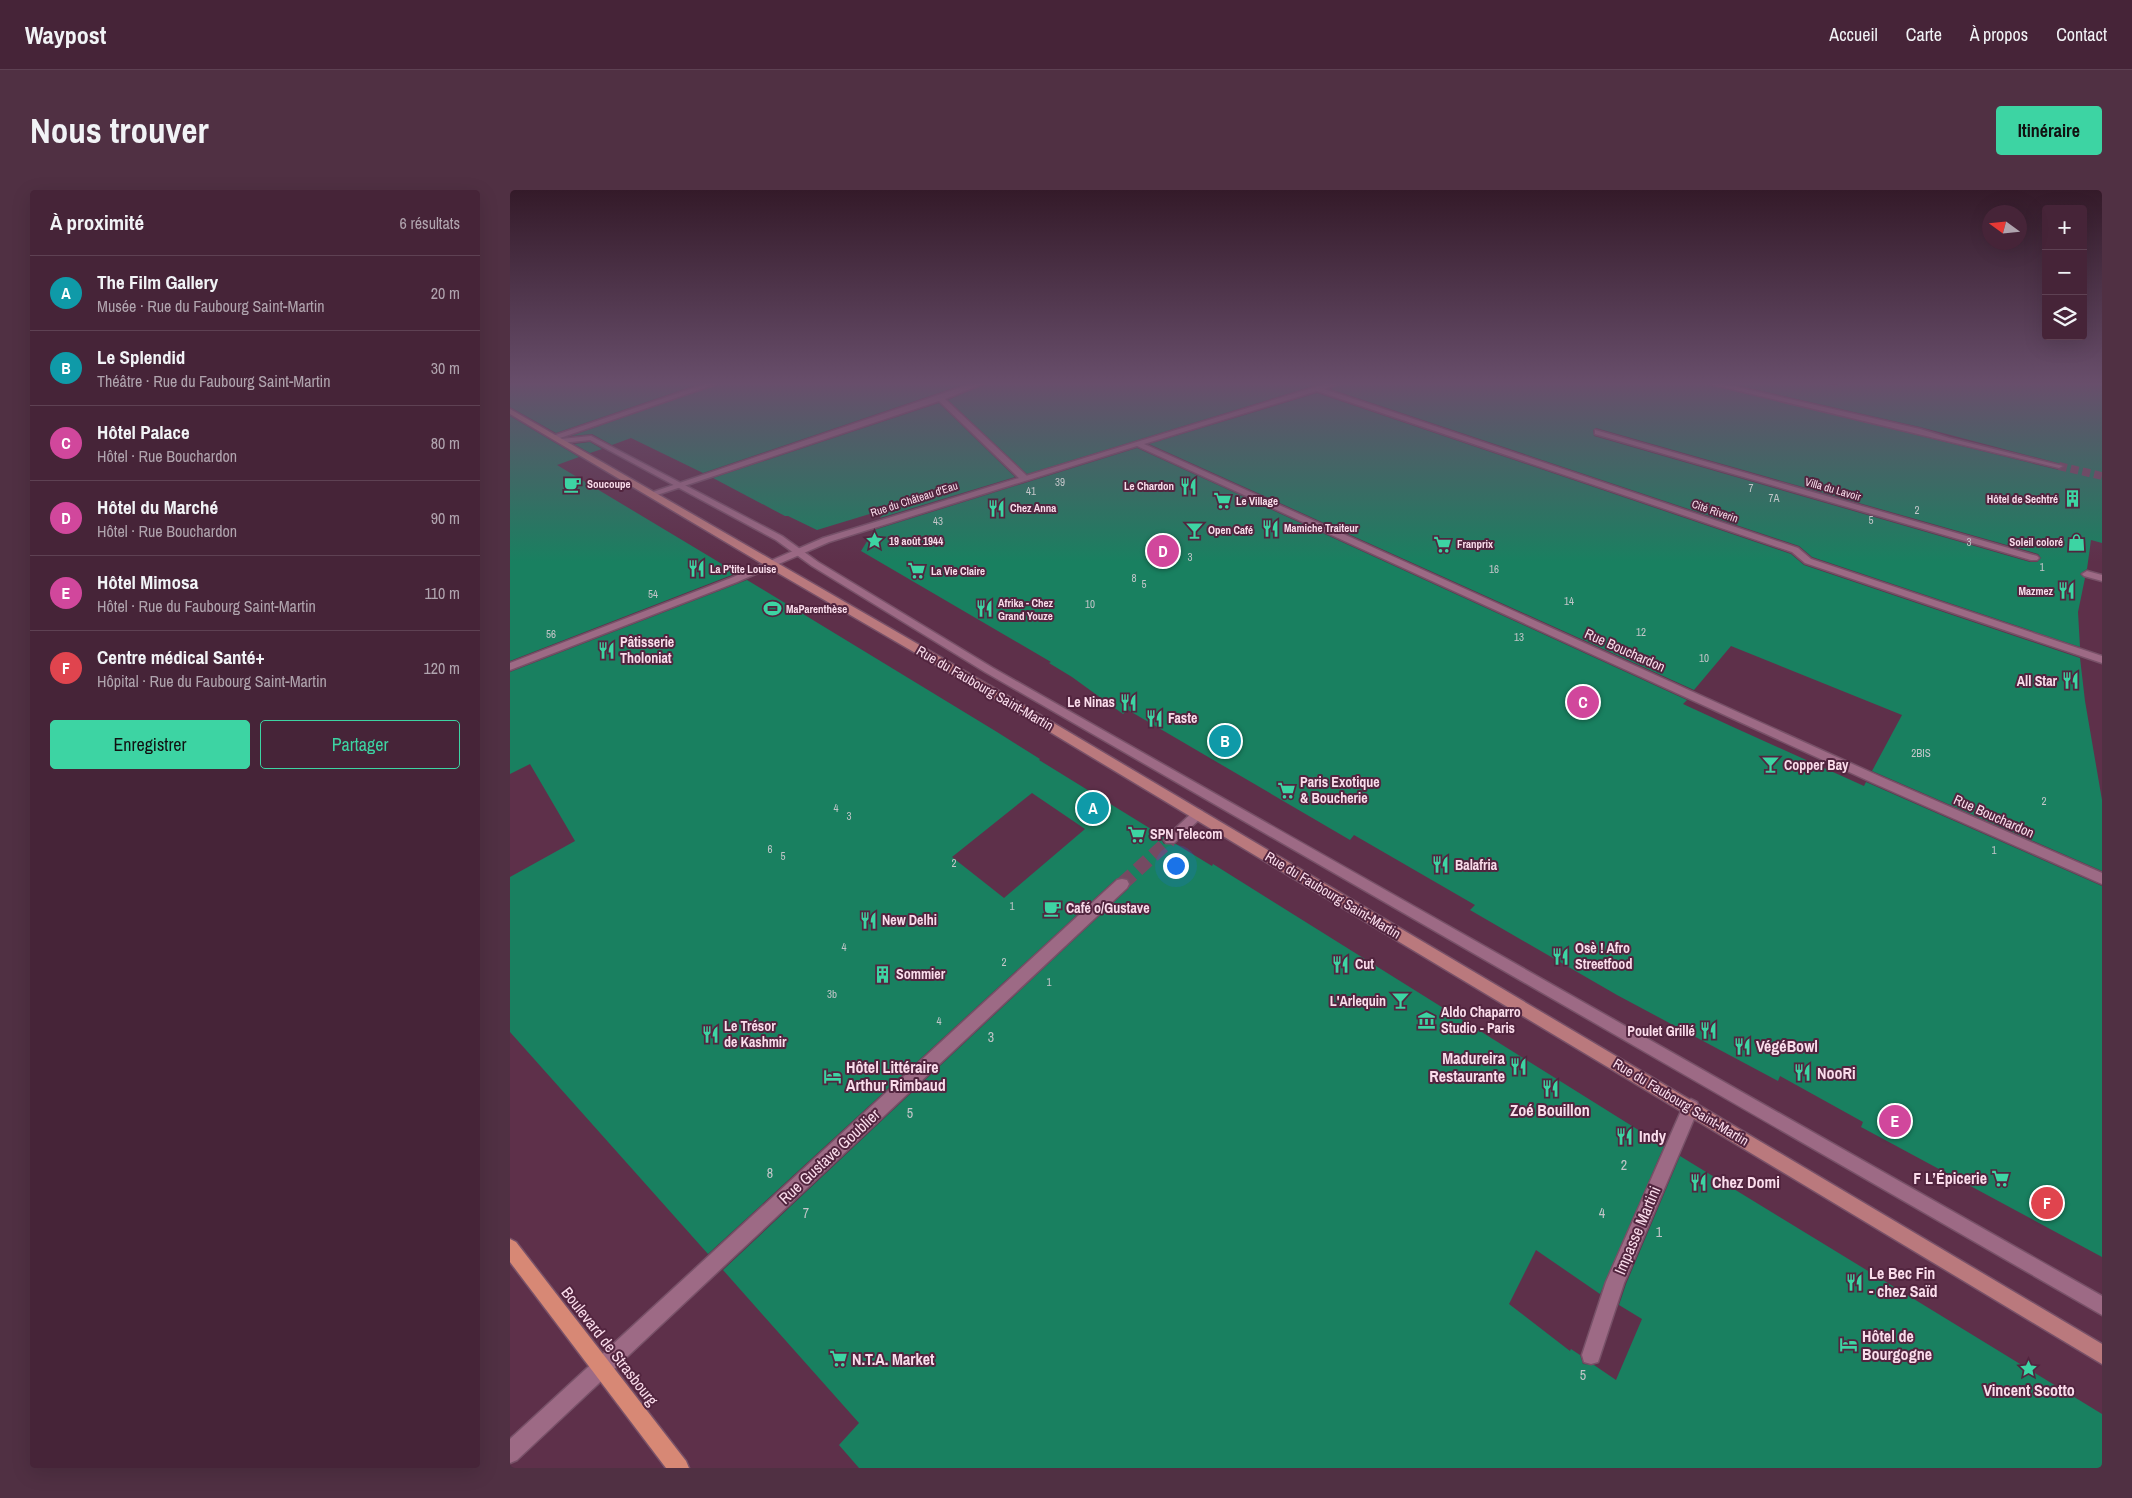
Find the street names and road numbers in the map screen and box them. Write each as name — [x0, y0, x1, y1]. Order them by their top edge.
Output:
street label: Villa du Lavoir — [1803, 474, 1863, 504]
street label: Rue du Château d'Eau — [869, 478, 959, 520]
street label: Cité Riverin — [1690, 497, 1740, 525]
street label: Rue Bouchardon — [1582, 624, 1668, 676]
street label: Rue du Faubourg Saint-Martin — [913, 641, 1057, 735]
street label: Rue Bouchardon — [1951, 790, 2037, 842]
street label: Rue du Faubourg Saint-Martin — [1262, 847, 1404, 943]
street label: Rue du Faubourg Saint-Martin — [1610, 1054, 1752, 1150]
street label: Rue Gustave Goublier — [774, 1103, 885, 1209]
street label: Impasse Martini — [1608, 1182, 1666, 1278]
street label: Boulevard de Strasbourg — [557, 1282, 664, 1411]

